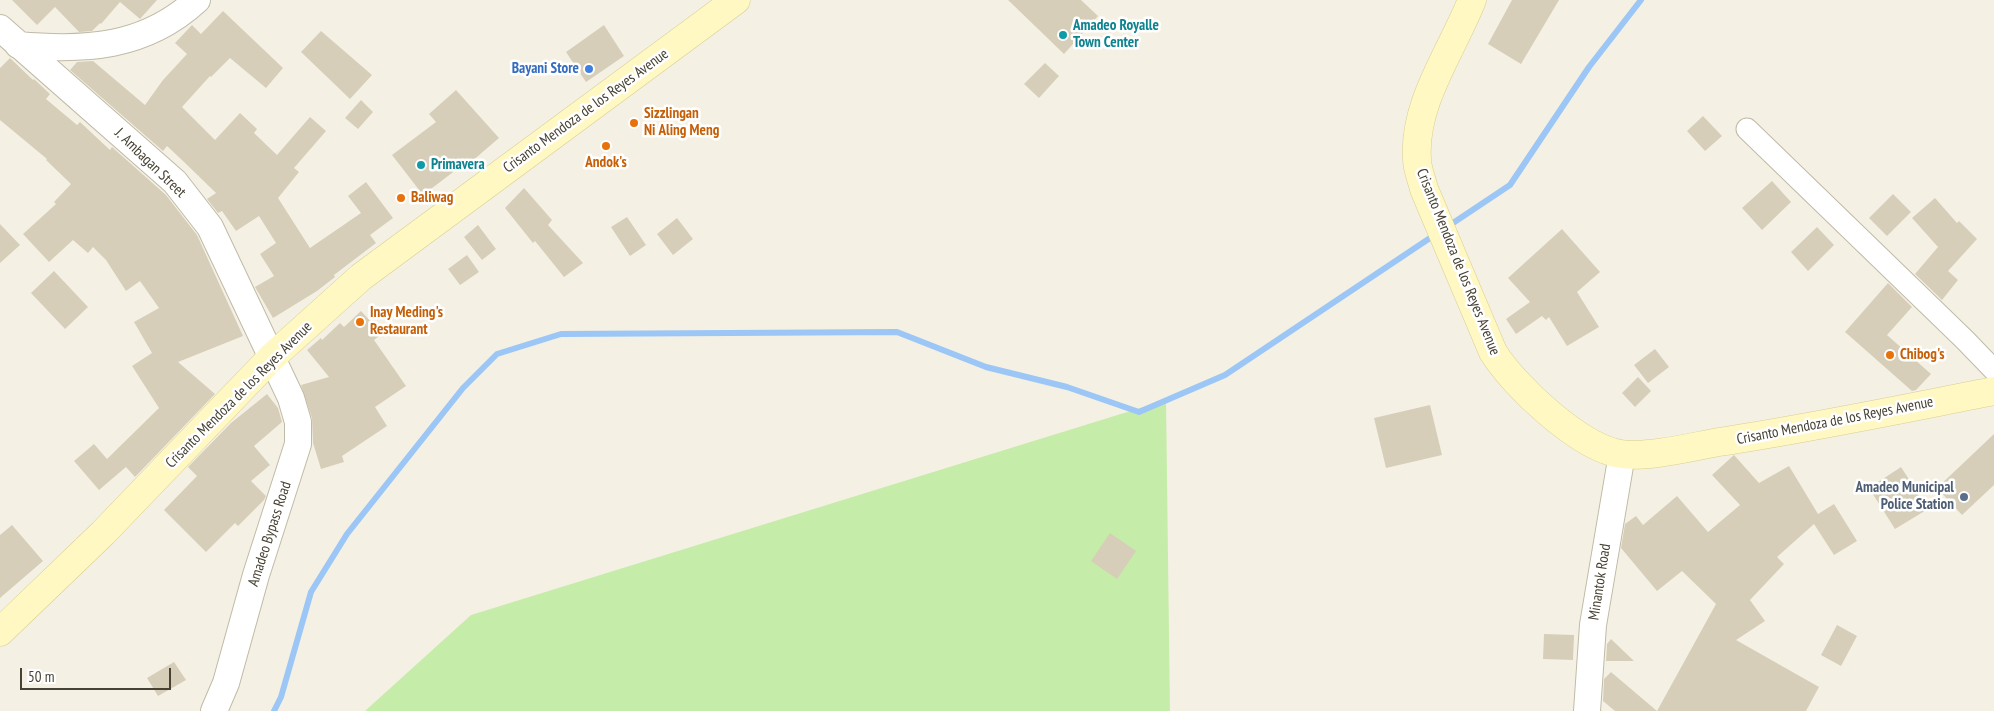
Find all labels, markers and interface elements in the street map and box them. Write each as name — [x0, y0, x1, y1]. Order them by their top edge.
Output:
place label: Amadeo Royalle Town Center — [1073, 17, 1159, 52]
marker: Amadeo Royalle Town Center — [1057, 29, 1069, 41]
street label: Crisanto Mendoza de los Reyes Avenue — [500, 45, 672, 177]
place label: Bayani Store — [512, 60, 579, 78]
marker: Bayani Store — [583, 63, 595, 75]
place label: Sizzlingan Ni Aling Meng — [644, 105, 719, 140]
marker: Sizzlingan Ni Aling Meng — [628, 117, 640, 129]
street label: J. Ambagan Street — [111, 125, 189, 201]
marker: Andok's — [600, 140, 612, 152]
place label: Andok's — [585, 154, 627, 172]
place label: Primavera — [431, 156, 485, 174]
marker: Primavera — [415, 159, 427, 171]
street label: Crisanto Mendoza de los Reyes Avenue — [1412, 166, 1504, 358]
place label: Baliwag — [411, 189, 453, 207]
marker: Baliwag — [395, 192, 407, 204]
place label: Inay Meding's Restaurant — [370, 304, 443, 339]
marker: Inay Meding's Restaurant — [354, 316, 366, 328]
street label: Crisanto Mendoza de los Reyes Avenue — [162, 318, 316, 472]
place label: Chibog's — [1900, 346, 1945, 364]
marker: Chibog's — [1884, 349, 1896, 361]
street label: Crisanto Mendoza de los Reyes Avenue — [1735, 393, 1935, 449]
street label: Amadeo Bypass Road — [245, 479, 295, 589]
place label: Amadeo Municipal Police Station — [1856, 479, 1954, 514]
marker: Amadeo Municipal Police Station — [1958, 491, 1970, 503]
street label: Minantok Road — [1585, 543, 1615, 621]
scale bar — [22, 658, 174, 690]
text: 50 m — [28, 667, 54, 686]

